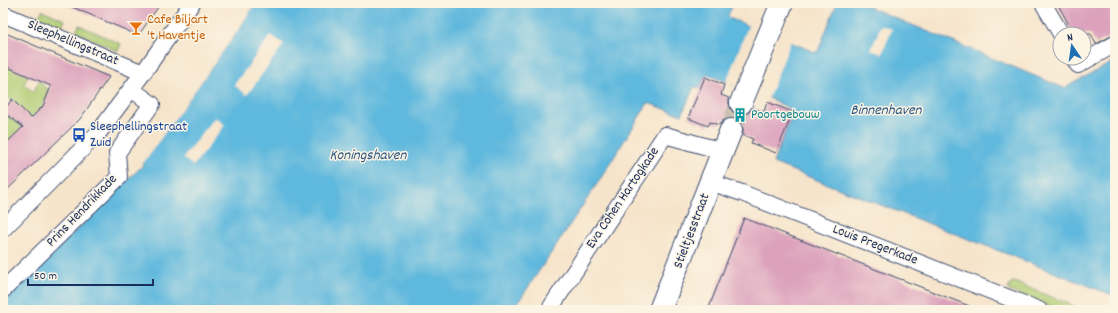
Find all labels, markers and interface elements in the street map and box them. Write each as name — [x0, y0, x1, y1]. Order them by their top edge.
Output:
place label: Cafe Biljart 't Haventje — [147, 10, 208, 46]
street label: Sleephellingstraat — [24, 15, 122, 71]
bar icon: Cafe Biljart 't Haventje — [128, 20, 144, 36]
north arrow — [1052, 26, 1092, 66]
text: N — [1066, 30, 1075, 47]
water label: Binnenhaven — [851, 100, 923, 122]
place label: Poortgebouw — [751, 105, 820, 125]
building icon: Poortgebouw — [732, 107, 748, 123]
place label: Sleephellingstraat Zuid — [90, 117, 187, 153]
bus stop icon: Sleephellingstraat Zuid — [71, 127, 87, 143]
street label: Eva Cohen Hartogkade — [581, 143, 665, 253]
water label: Koningshaven — [330, 145, 407, 167]
street label: Prins Hendrikkade — [42, 170, 122, 252]
street label: Stieltjesstraat — [669, 191, 715, 271]
street label: Louis Pregerkade — [829, 220, 921, 270]
scale bar — [28, 261, 153, 287]
text: 50 m — [34, 268, 57, 285]

